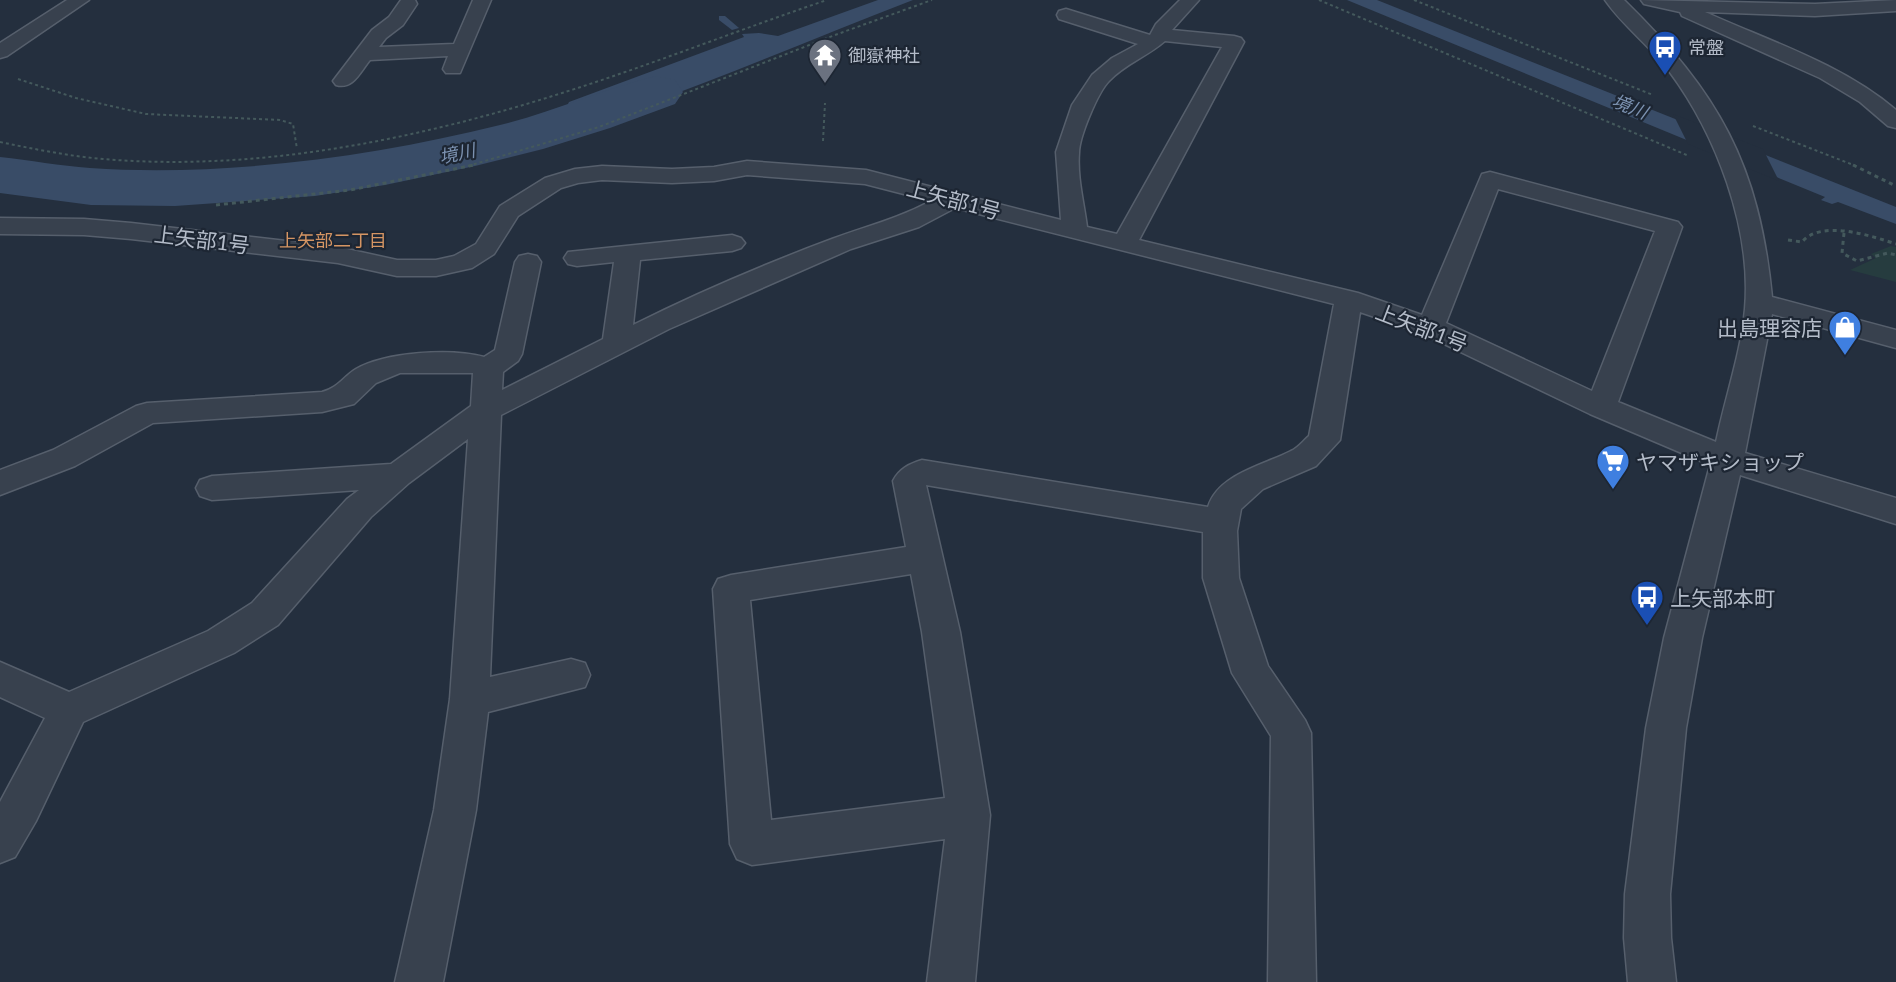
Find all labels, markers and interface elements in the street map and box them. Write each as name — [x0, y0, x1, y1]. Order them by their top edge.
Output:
bus stop icon: 常盤 — [1647, 29, 1683, 76]
place label: 常盤 — [1688, 36, 1724, 58]
temple icon: 御嶽神社 — [807, 37, 843, 84]
place label: 御嶽神社 — [848, 44, 920, 66]
water label: 境川 — [1609, 89, 1653, 124]
water label: 境川 — [437, 138, 479, 168]
street label: 上矢部1号 — [904, 174, 1004, 224]
street label: 上矢部1号 — [153, 221, 251, 257]
district label: 上矢部二丁目 — [279, 229, 387, 251]
street label: 上矢部1号 — [1373, 298, 1471, 356]
shop icon: 出島理容店 — [1827, 309, 1863, 356]
place label: 出島理容店 — [1717, 315, 1822, 340]
supermarket icon: ヤマザキショップ — [1595, 443, 1631, 490]
place label: ヤマザキショップ — [1636, 449, 1804, 474]
bus stop icon: 上矢部本町 — [1629, 579, 1665, 626]
place label: 上矢部本町 — [1670, 585, 1775, 610]

